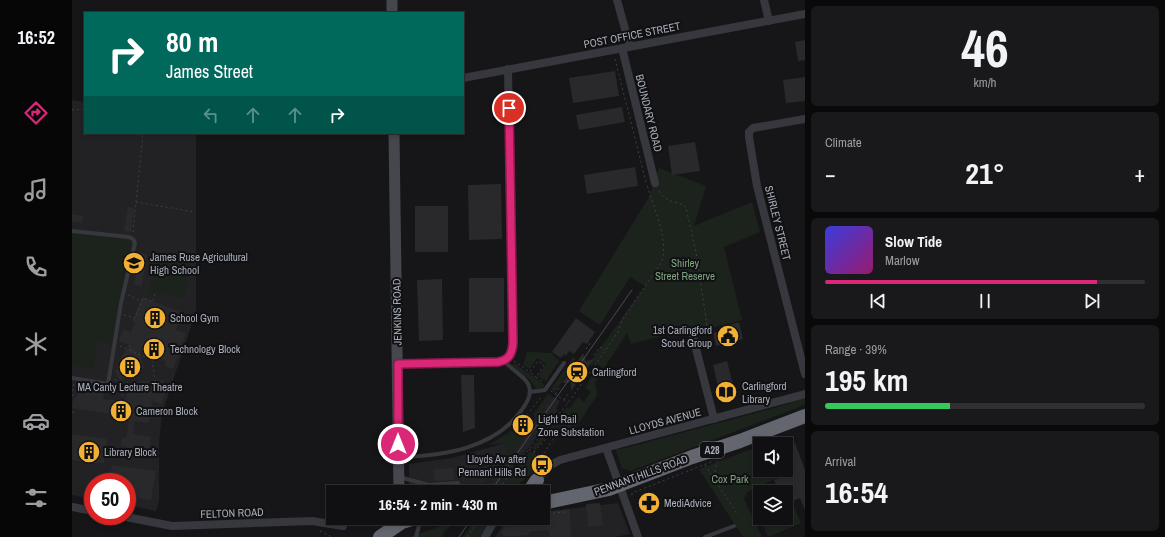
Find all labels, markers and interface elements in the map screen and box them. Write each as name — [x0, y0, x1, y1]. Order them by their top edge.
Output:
text: 46 — [961, 13, 1009, 83]
street label: POST OFFICE STREET — [583, 19, 682, 51]
text: 80 m — [166, 23, 218, 61]
text: 16:52 — [17, 25, 55, 50]
icon: right — [100, 28, 152, 80]
text: James Street — [166, 59, 253, 84]
street label: BOUNDARY ROAD — [633, 73, 665, 153]
text: km/h — [973, 74, 997, 91]
pin — [492, 91, 526, 125]
icon: arrive — [498, 97, 520, 119]
icon: directions — [22, 99, 50, 127]
icon: left — [200, 104, 222, 126]
icon: ahead — [242, 104, 264, 126]
icon: ahead — [284, 104, 306, 126]
icon: right — [326, 104, 348, 126]
text: Climate — [825, 134, 862, 151]
text: 21° — [965, 153, 1005, 193]
text: − — [825, 159, 836, 189]
text: + — [1134, 159, 1145, 189]
icon: music — [22, 176, 50, 204]
street label: SHIRLEY STREET — [762, 184, 794, 262]
text: Slow Tide — [885, 231, 942, 252]
school or university icon: James Ruse Agricultural High School — [121, 250, 147, 276]
place label: James Ruse Agricultural High School — [150, 250, 248, 277]
text: Marlow — [885, 252, 919, 269]
icon: phone — [22, 253, 50, 281]
park label: Shirley Street Reserve — [655, 256, 715, 283]
street label: JENKINS ROAD — [389, 279, 405, 345]
icon: previous — [867, 290, 889, 312]
icon: pause — [974, 290, 996, 312]
icon: next — [1081, 290, 1103, 312]
building icon: School Gym — [142, 305, 168, 331]
place label: School Gym — [170, 311, 219, 325]
place label: 1st Carlingford Scout Group — [653, 323, 712, 350]
public building icon: 1st Carlingford Scout Group — [715, 323, 741, 349]
icon: climate — [22, 330, 50, 358]
building icon: Technology Block — [141, 336, 167, 362]
text: Range · 39% — [825, 341, 887, 358]
place label: Technology Block — [170, 342, 241, 356]
building icon: MA Canty Lecture Theatre — [117, 354, 143, 380]
station icon: Carlingford — [564, 359, 590, 385]
text: 195 km — [825, 360, 908, 400]
place label: Carlingford — [592, 365, 637, 379]
library icon: Carlingford Library — [713, 379, 739, 405]
place label: Carlingford Library — [742, 379, 787, 406]
place label: MA Canty Lecture Theatre — [77, 380, 183, 394]
building icon: Cameron Block — [108, 398, 134, 424]
place label: Cameron Block — [136, 404, 198, 418]
street label: LLOYDS AVENUE — [627, 405, 703, 437]
icon: car — [22, 407, 50, 435]
building icon: Light Rail Zone Substation — [510, 412, 536, 438]
place label: Light Rail Zone Substation — [538, 412, 604, 439]
position arrow — [377, 423, 419, 465]
map controls — [753, 437, 793, 525]
button: sound — [753, 437, 793, 477]
building icon: Library Block — [76, 439, 102, 465]
road number: A28 — [700, 442, 724, 458]
place label: Library Block — [104, 445, 157, 459]
street label: PENNANT HILLS ROAD — [592, 451, 690, 499]
place label: Lloyds Av after Pennant Hills Rd — [458, 452, 526, 479]
bus stop icon: Lloyds Av after Pennant Hills Rd — [529, 452, 555, 478]
text: Arrival — [825, 453, 856, 470]
park label: Cox Park — [711, 472, 749, 486]
text: 16:54 — [825, 472, 888, 512]
speed limit sign: 50 — [84, 473, 136, 525]
icon: filters — [22, 484, 50, 512]
button: layers — [753, 485, 793, 525]
pharmacy icon: MediAdvice — [636, 490, 662, 516]
text: 16:54 · 2 min · 430 m — [379, 494, 497, 515]
place label: MediAdvice — [664, 496, 712, 510]
street label: FELTON ROAD — [200, 505, 264, 521]

